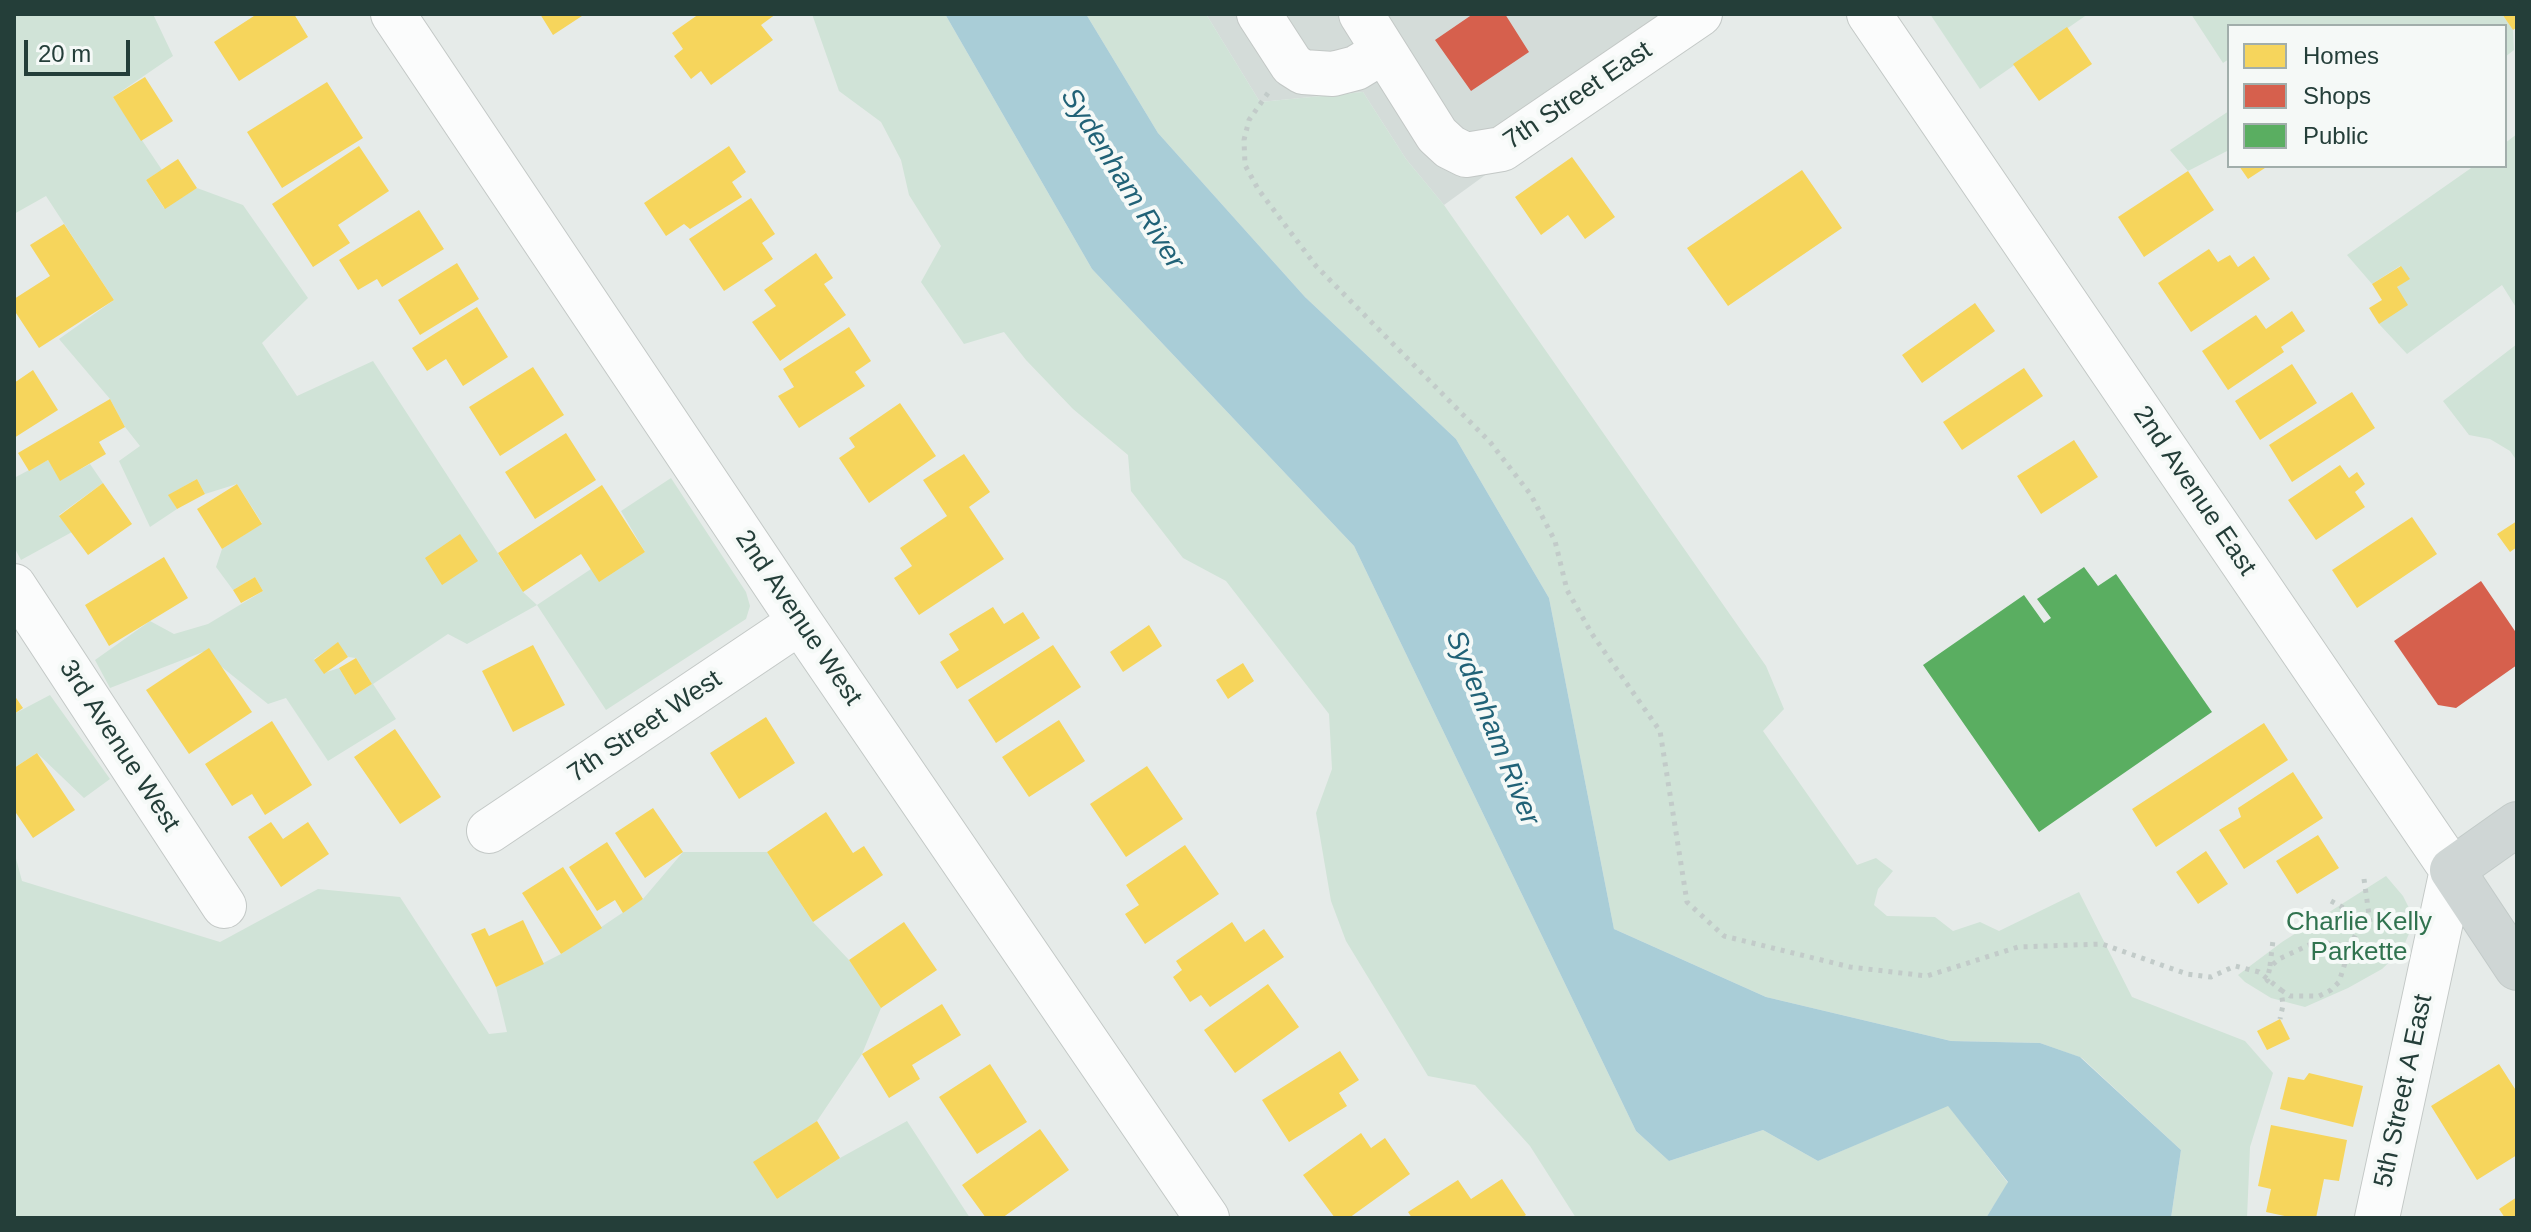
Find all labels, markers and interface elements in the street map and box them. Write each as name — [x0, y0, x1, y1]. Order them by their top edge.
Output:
scale bar — [28, 24, 134, 74]
legend — [2227, 24, 2507, 168]
street label: 7th Street East — [1498, 35, 1658, 157]
text: 20 m — [38, 40, 91, 67]
text: Homes — [2303, 42, 2379, 69]
water label: Sydenham River — [1053, 82, 1191, 276]
text: Shops — [2303, 82, 2371, 109]
text: Public — [2303, 122, 2368, 149]
street label: 2nd Avenue East — [2126, 400, 2262, 582]
street label: 2nd Avenue West — [728, 525, 868, 711]
water label: Sydenham River — [1438, 626, 1546, 830]
street label: 3rd Avenue West — [52, 654, 186, 838]
street label: 7th Street West — [562, 664, 728, 790]
park label: Charlie Kelly Parkette — [2286, 907, 2432, 968]
street label: 5th Street A East — [2368, 992, 2440, 1190]

